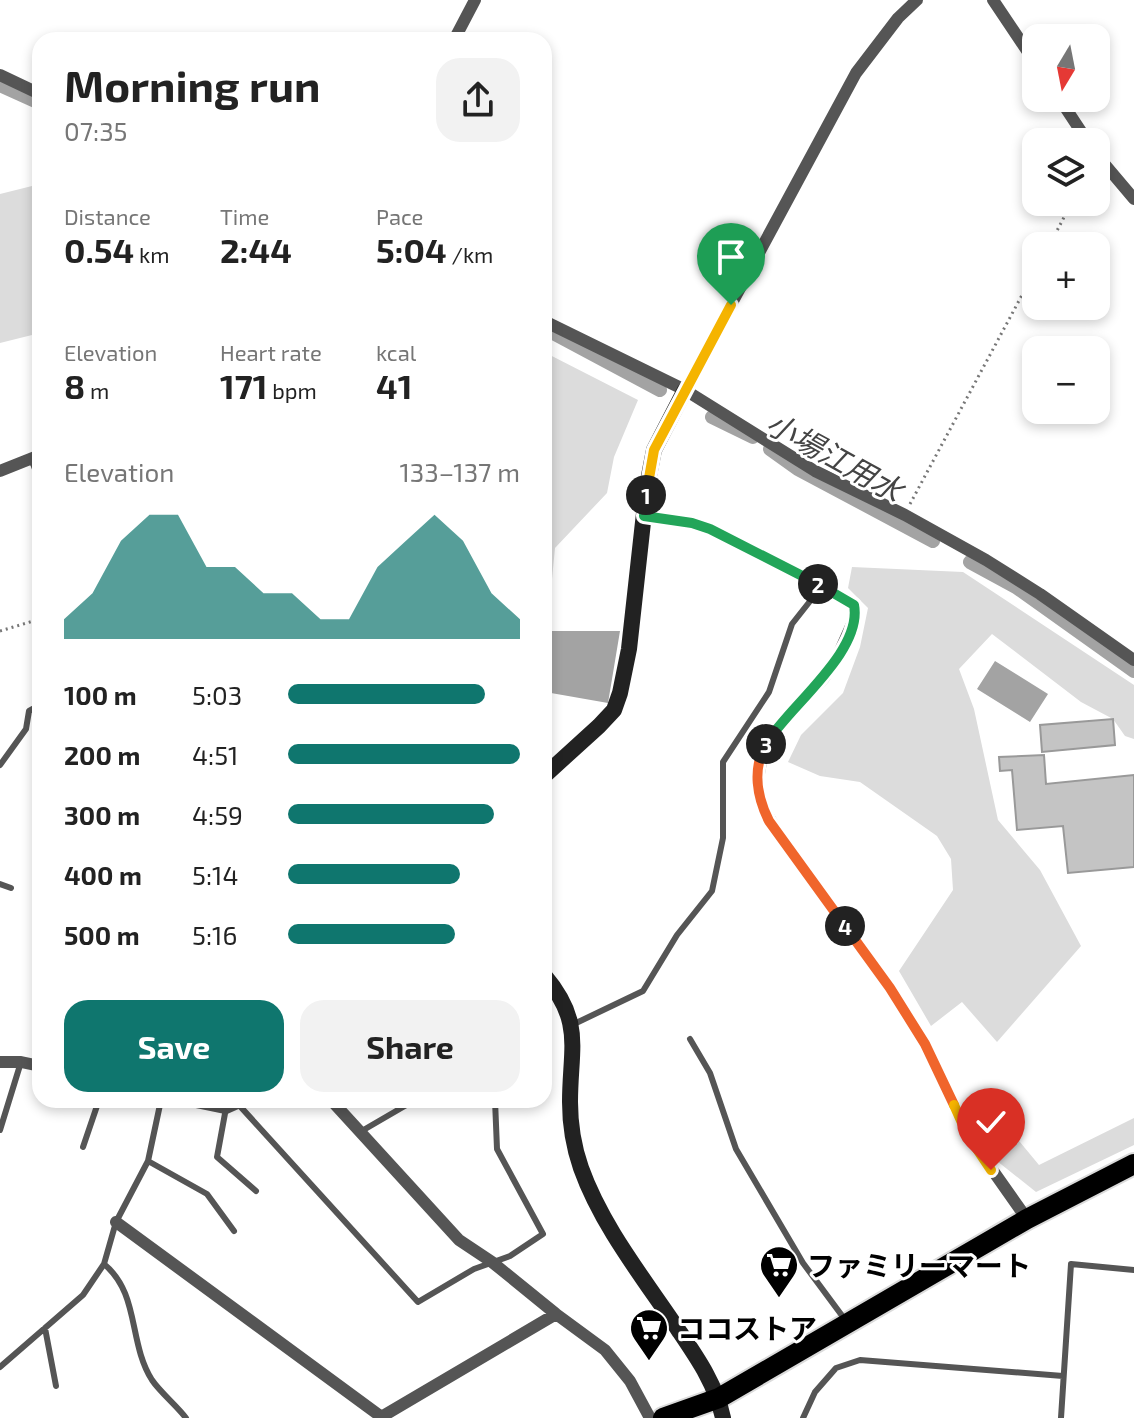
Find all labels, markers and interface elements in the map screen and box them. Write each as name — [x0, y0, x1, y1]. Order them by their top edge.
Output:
north arrow — [1022, 24, 1110, 112]
map controls — [1022, 24, 1110, 424]
text: Morning run — [64, 58, 320, 111]
button: share — [436, 58, 520, 142]
text: 07:35 — [64, 115, 128, 146]
button: layers — [1022, 128, 1110, 216]
text: Distance — [64, 203, 151, 229]
text: Time — [220, 203, 269, 229]
text: Pace — [376, 203, 423, 229]
pin — [697, 223, 765, 305]
text: 0.54 — [64, 229, 134, 270]
text: 2:44 — [220, 229, 292, 270]
text: 5:04 — [376, 229, 447, 270]
button: + — [1022, 232, 1110, 320]
icon: arrive — [709, 235, 753, 279]
text: km — [134, 241, 170, 267]
text: /km — [447, 241, 493, 267]
button: − — [1022, 336, 1110, 424]
text: Elevation — [64, 339, 157, 365]
text: Heart rate — [220, 339, 322, 365]
text: kcal — [376, 339, 416, 365]
text: 8 — [64, 365, 85, 406]
text: 171 — [220, 365, 267, 406]
text: 41 — [376, 365, 412, 406]
text: m — [85, 377, 109, 403]
text: bpm — [267, 377, 317, 403]
water label: 小場江用水 — [761, 404, 912, 510]
text: Elevation — [64, 456, 174, 487]
text: 133–137 m — [399, 456, 520, 487]
pin: 1 — [626, 475, 666, 515]
text: 1 — [641, 482, 651, 508]
pin: 2 — [798, 564, 838, 604]
text: 2 — [812, 571, 824, 597]
text: 100 m — [64, 679, 137, 710]
text: 5:03 — [192, 679, 242, 710]
pin: 3 — [746, 724, 786, 764]
text: 3 — [760, 731, 772, 757]
text: 200 m — [64, 739, 140, 770]
text: 4:51 — [192, 739, 238, 770]
text: 300 m — [64, 799, 140, 830]
text: 4:59 — [192, 799, 243, 830]
text: 400 m — [64, 859, 142, 890]
text: 5:14 — [192, 859, 238, 890]
pin: 4 — [825, 906, 865, 946]
text: 4 — [838, 913, 852, 939]
text: 500 m — [64, 919, 140, 950]
text: 5:16 — [192, 919, 237, 950]
button: Save — [64, 1000, 284, 1092]
button: Share — [300, 1000, 520, 1092]
pin — [957, 1088, 1025, 1170]
icon: check — [969, 1100, 1013, 1144]
supermarket icon: ファミリーマート — [758, 1244, 800, 1299]
place label: ファミリーマート — [807, 1248, 1031, 1282]
supermarket icon: ココストア — [628, 1307, 670, 1362]
place label: ココストア — [677, 1311, 817, 1345]

